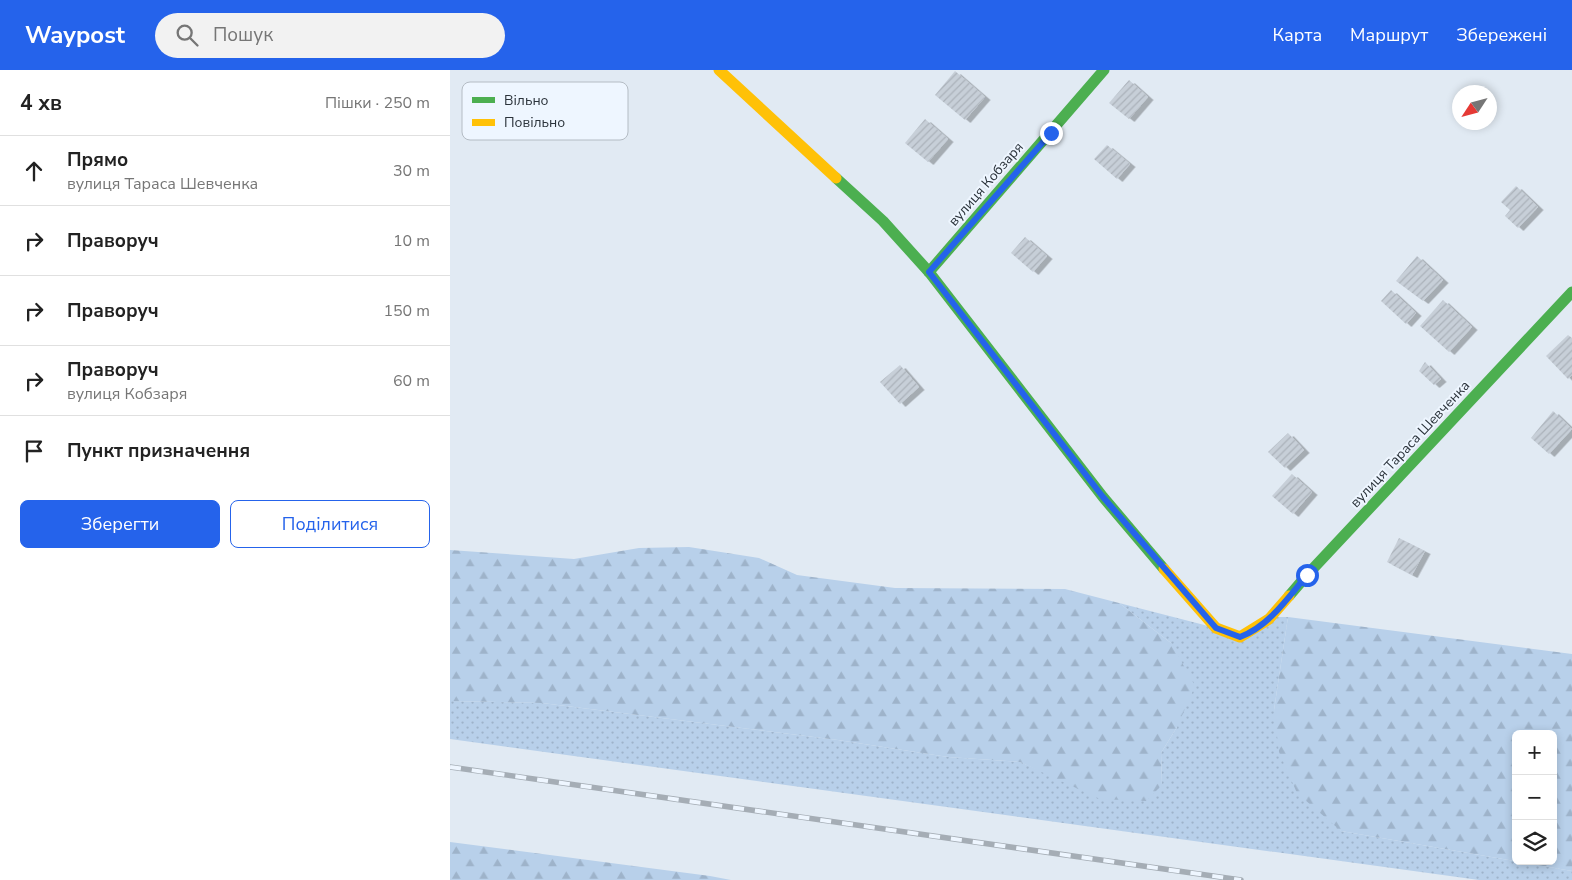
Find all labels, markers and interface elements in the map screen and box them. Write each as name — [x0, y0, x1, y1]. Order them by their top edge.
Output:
search box — [155, 13, 505, 58]
text: Waypost — [25, 19, 125, 51]
icon: search — [173, 21, 201, 49]
text: Пошук — [213, 22, 273, 48]
text: Карта — [1273, 23, 1322, 47]
text: Маршрут — [1350, 23, 1428, 47]
text: Збережені — [1456, 23, 1547, 47]
legend — [462, 82, 628, 140]
north arrow — [1452, 85, 1497, 130]
text: 4 хв — [20, 89, 62, 117]
text: Вільно — [504, 91, 549, 110]
text: Пішки · 250 m — [325, 92, 430, 114]
text: Повільно — [504, 113, 565, 132]
route end — [1040, 122, 1063, 145]
street label: вулиця Кобзаря — [944, 138, 1028, 230]
text: Прямо — [67, 147, 128, 173]
icon: ahead — [20, 157, 48, 185]
text: 30 m — [393, 160, 430, 182]
text: вулиця Тараса Шевченка — [67, 173, 258, 195]
icon: right — [20, 227, 48, 255]
text: Праворуч — [67, 228, 159, 254]
text: 10 m — [393, 230, 430, 252]
icon: right — [20, 297, 48, 325]
text: Праворуч — [67, 298, 159, 324]
text: 150 m — [383, 300, 430, 322]
text: Праворуч — [67, 357, 159, 383]
icon: right — [20, 367, 48, 395]
text: 60 m — [393, 370, 430, 392]
street label: вулиця Тараса Шевченка — [1346, 376, 1474, 512]
text: вулиця Кобзаря — [67, 383, 187, 405]
icon: arrive — [20, 437, 48, 465]
text: Пункт призначення — [67, 438, 250, 464]
button: Зберегти — [20, 500, 220, 548]
button: Поділитися — [230, 500, 430, 548]
route start — [1296, 564, 1319, 587]
map controls — [1512, 730, 1557, 865]
button: + — [1512, 730, 1557, 775]
button: − — [1512, 775, 1557, 820]
button: layers — [1512, 820, 1557, 865]

